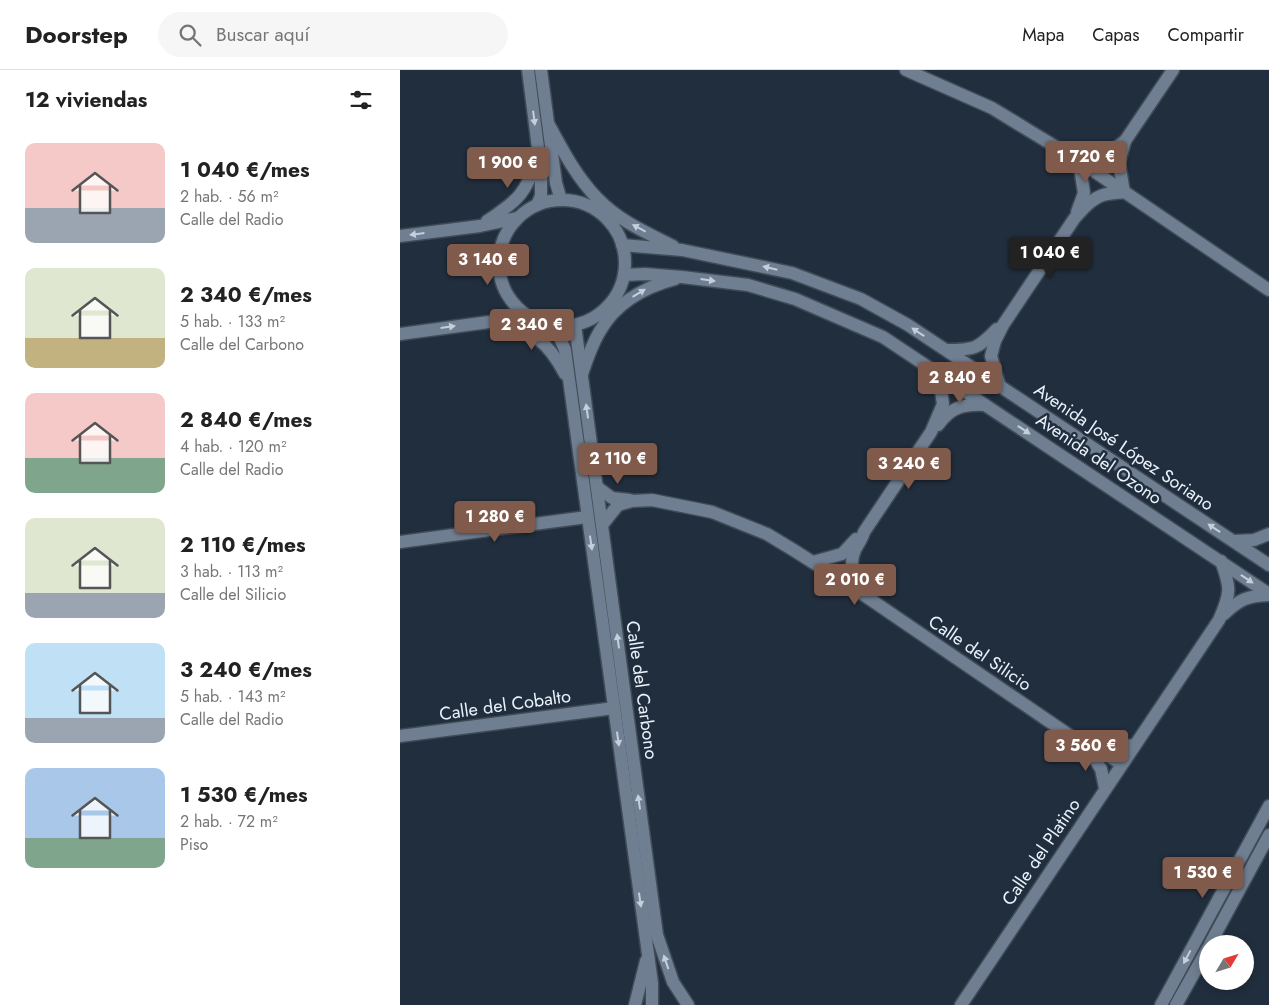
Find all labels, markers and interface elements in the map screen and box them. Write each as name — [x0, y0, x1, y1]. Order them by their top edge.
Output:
search box — [158, 12, 508, 57]
text: Doorstep — [25, 17, 128, 52]
icon: search — [176, 21, 204, 49]
text: Buscar aquí — [216, 21, 309, 48]
text: Mapa — [1022, 22, 1064, 48]
text: Capas — [1092, 22, 1140, 48]
text: Compartir — [1168, 22, 1244, 48]
text: 12 viviendas — [25, 85, 147, 115]
icon: filters — [347, 86, 375, 114]
one-way arrow — [530, 111, 538, 127]
pin: 1 720 € — [1040, 140, 1132, 183]
text: 1 720 € — [1057, 145, 1115, 168]
pin: 1 900 € — [462, 146, 554, 189]
text: 1 900 € — [478, 151, 538, 174]
text: 1 040 €/mes — [180, 155, 310, 185]
icon: home — [65, 163, 125, 223]
text: 2 hab. · 56 m² — [180, 185, 279, 208]
text: Calle del Radio — [180, 208, 284, 231]
one-way arrow — [632, 224, 645, 233]
one-way arrow — [408, 230, 424, 238]
pin: 1 040 € — [1004, 236, 1096, 279]
text: 1 040 € — [1020, 241, 1080, 264]
pin: 3 140 € — [442, 244, 534, 286]
text: 3 140 € — [458, 248, 518, 271]
one-way arrow — [762, 264, 777, 272]
one-way arrow — [700, 276, 716, 284]
text: 2 340 €/mes — [180, 280, 312, 310]
icon: home — [65, 288, 125, 348]
one-way arrow — [633, 289, 646, 298]
pin: 2 340 € — [486, 308, 578, 351]
text: 5 hab. · 133 m² — [180, 310, 285, 333]
text: 2 340 € — [501, 313, 563, 336]
one-way arrow — [441, 323, 457, 331]
one-way arrow — [912, 327, 925, 336]
text: Calle del Carbono — [180, 333, 304, 356]
pin: 2 840 € — [914, 362, 1006, 404]
text: 2 840 € — [929, 366, 991, 389]
street label: Avenida José López Soriano — [1029, 377, 1219, 517]
one-way arrow — [582, 403, 590, 419]
text: 2 840 €/mes — [180, 405, 312, 435]
street label: Avenida del Ozono — [1031, 407, 1167, 511]
icon: home — [65, 413, 125, 473]
one-way arrow — [1018, 426, 1031, 435]
text: 4 hab. · 120 m² — [180, 435, 286, 458]
pin: 2 110 € — [572, 442, 664, 485]
text: 2 110 € — [589, 447, 647, 470]
pin: 3 240 € — [863, 448, 955, 490]
text: 3 240 € — [878, 452, 940, 475]
text: Calle del Radio — [180, 458, 284, 481]
pin: 1 280 € — [449, 500, 541, 543]
text: 1 280 € — [465, 505, 525, 528]
one-way arrow — [1207, 523, 1221, 533]
text: 2 110 €/mes — [180, 530, 306, 560]
one-way arrow — [587, 535, 595, 551]
icon: home — [65, 538, 125, 598]
text: 3 hab. · 113 m² — [180, 560, 283, 583]
pin: 2 010 € — [809, 564, 901, 606]
text: 2 010 € — [825, 568, 885, 591]
one-way arrow — [1240, 574, 1254, 584]
text: Calle del Silicio — [180, 583, 286, 606]
street label: Calle del Silicio — [923, 609, 1037, 697]
street label: Calle del Carbono — [619, 619, 665, 761]
one-way arrow — [613, 633, 621, 649]
text: 3 240 €/mes — [180, 655, 312, 685]
icon: home — [65, 663, 125, 723]
street label: Calle del Cobalto — [438, 683, 573, 727]
text: 5 hab. · 143 m² — [180, 685, 286, 708]
text: Calle del Radio — [180, 708, 284, 731]
pin: 3 560 € — [1040, 730, 1132, 772]
one-way arrow — [614, 731, 622, 747]
text: 3 560 € — [1055, 734, 1117, 757]
text: 1 530 €/mes — [180, 780, 308, 810]
icon: home — [65, 788, 125, 848]
street label: Calle del Platino — [996, 793, 1087, 911]
one-way arrow — [635, 794, 643, 810]
text: 2 hab. · 72 m² — [180, 810, 278, 833]
text: Piso — [180, 833, 208, 856]
pin: 1 530 € — [1157, 856, 1249, 899]
text: 1 530 € — [1173, 861, 1233, 884]
one-way arrow — [636, 892, 644, 908]
north arrow — [1199, 935, 1254, 990]
map controls — [1199, 935, 1254, 990]
one-way arrow — [1183, 950, 1191, 964]
one-way arrow — [662, 954, 670, 969]

